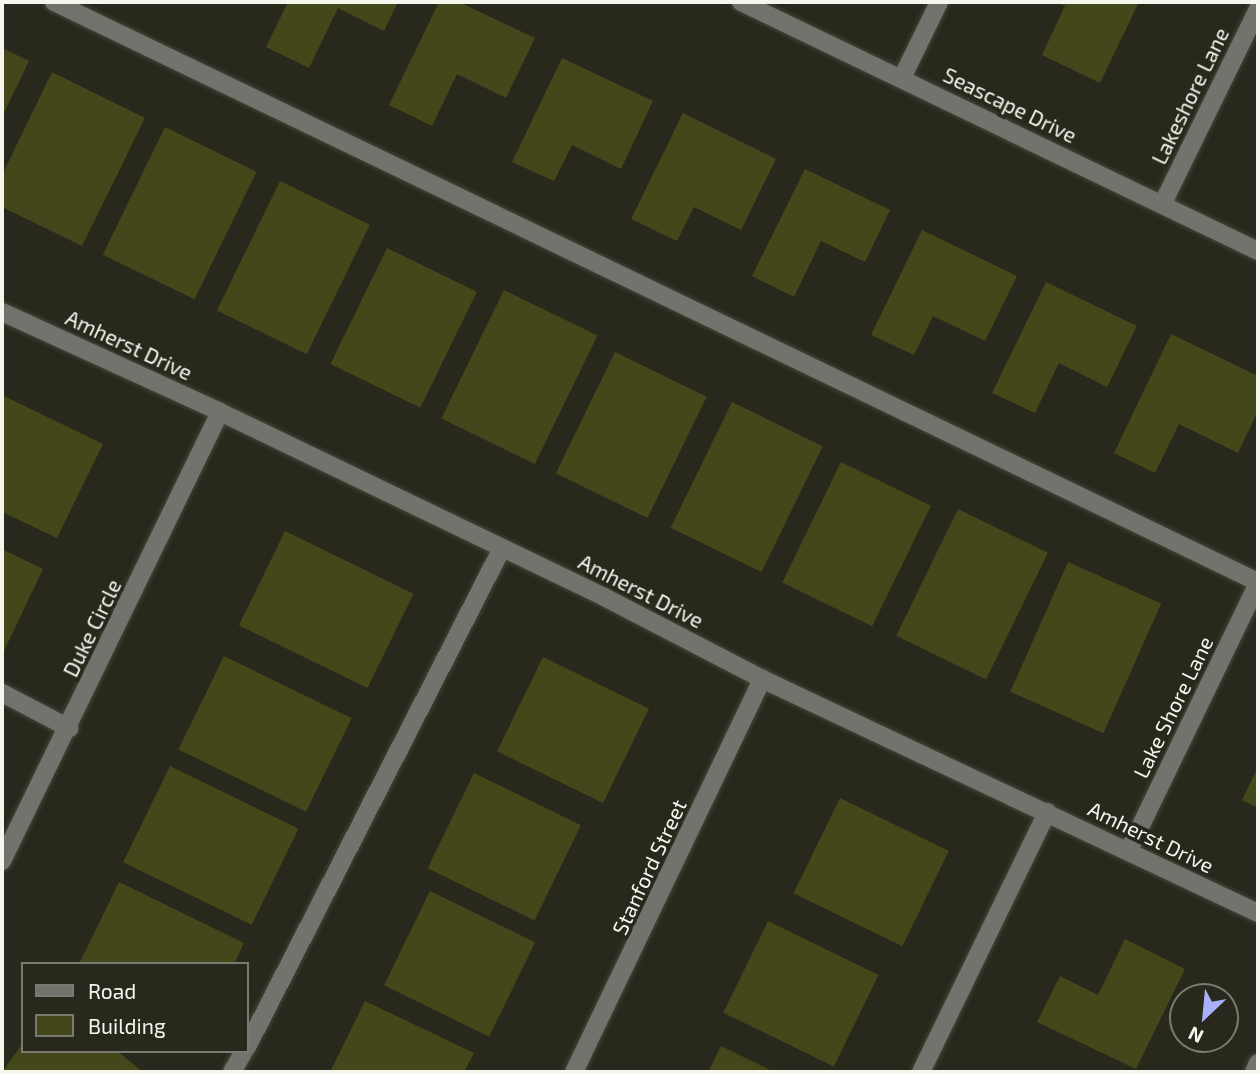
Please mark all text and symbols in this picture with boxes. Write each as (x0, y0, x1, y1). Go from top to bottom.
street label: Lakeshore Lane (1146, 24, 1234, 168)
street label: Seascape Drive (939, 62, 1081, 148)
street label: Amherst Drive (62, 305, 196, 385)
street label: Amherst Drive (574, 549, 708, 633)
street label: Duke Circle (58, 575, 126, 681)
street label: Lake Shore Lane (1128, 632, 1218, 782)
street label: Stanford Street (607, 795, 691, 939)
street label: Amherst Drive (1084, 796, 1218, 878)
legend (21, 962, 248, 1053)
text: Road (88, 978, 136, 1003)
north arrow (1169, 983, 1239, 1053)
text: Building (88, 1013, 166, 1038)
text: N (1184, 1022, 1207, 1049)

